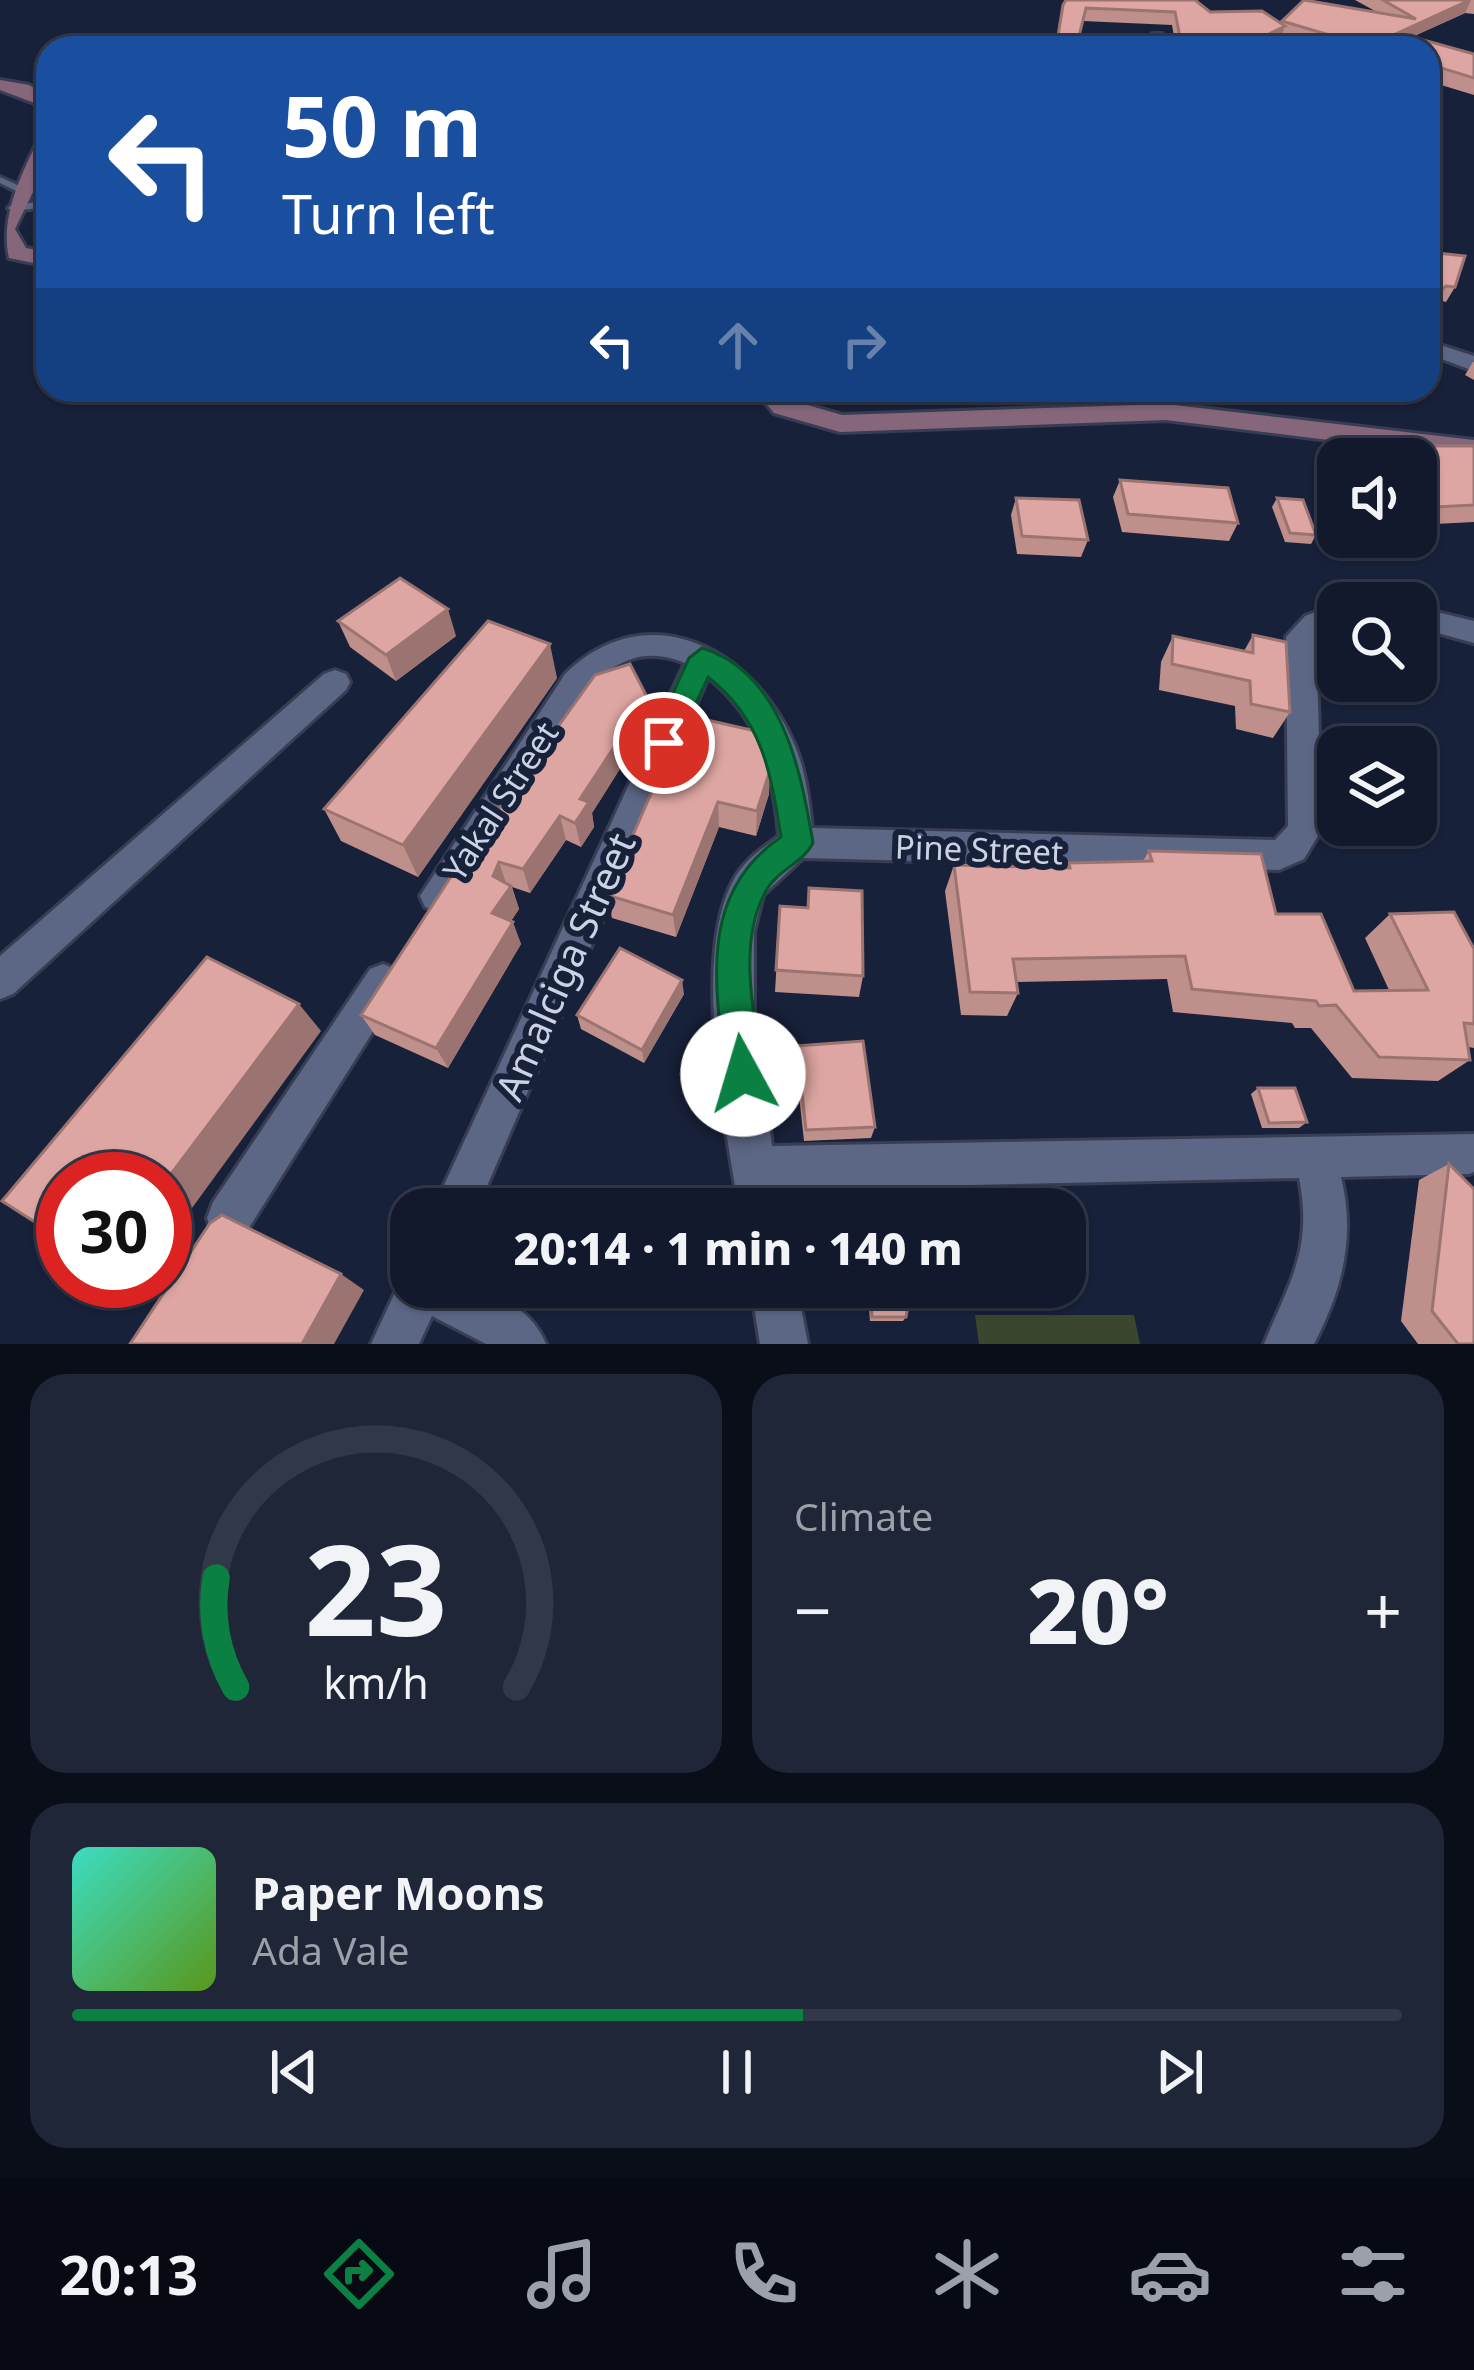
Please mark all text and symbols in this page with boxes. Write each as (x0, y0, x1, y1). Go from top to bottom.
text: 50 m (282, 67, 482, 182)
icon: left (84, 84, 240, 240)
text: Turn left (282, 176, 495, 250)
icon: left (579, 312, 645, 378)
icon: ahead (705, 312, 771, 378)
icon: right (831, 312, 897, 378)
map controls (1317, 438, 1437, 846)
button: sound (1317, 438, 1437, 558)
button: search (1317, 582, 1437, 702)
pin (613, 692, 715, 794)
icon: arrive (631, 710, 697, 776)
street label: Yakal Street (432, 713, 568, 889)
button: layers (1317, 726, 1437, 846)
street label: Amalciga Street (481, 824, 647, 1108)
street label: Pine Street (894, 824, 1064, 874)
position arrow (680, 1011, 806, 1137)
speed limit sign: 30 (36, 1152, 192, 1308)
text: 20:14 · 1 min · 140 m (513, 1217, 963, 1278)
text: Climate (794, 1489, 933, 1542)
text: 23 (305, 1503, 447, 1673)
text: 20° (1027, 1548, 1169, 1670)
text: − (794, 1564, 832, 1654)
text: + (1364, 1564, 1402, 1654)
text: km/h (323, 1652, 429, 1711)
text: Paper Moons (252, 1862, 545, 1923)
text: Ada Vale (252, 1923, 409, 1976)
icon: previous (261, 2039, 327, 2105)
icon: pause (704, 2039, 770, 2105)
icon: next (1147, 2039, 1213, 2105)
icon: directions (317, 2232, 401, 2316)
icon: music (520, 2232, 604, 2316)
icon: phone (722, 2232, 806, 2316)
icon: climate (925, 2232, 1009, 2316)
icon: car (1128, 2232, 1212, 2316)
icon: filters (1331, 2232, 1415, 2316)
text: 20:13 (59, 2237, 198, 2311)

